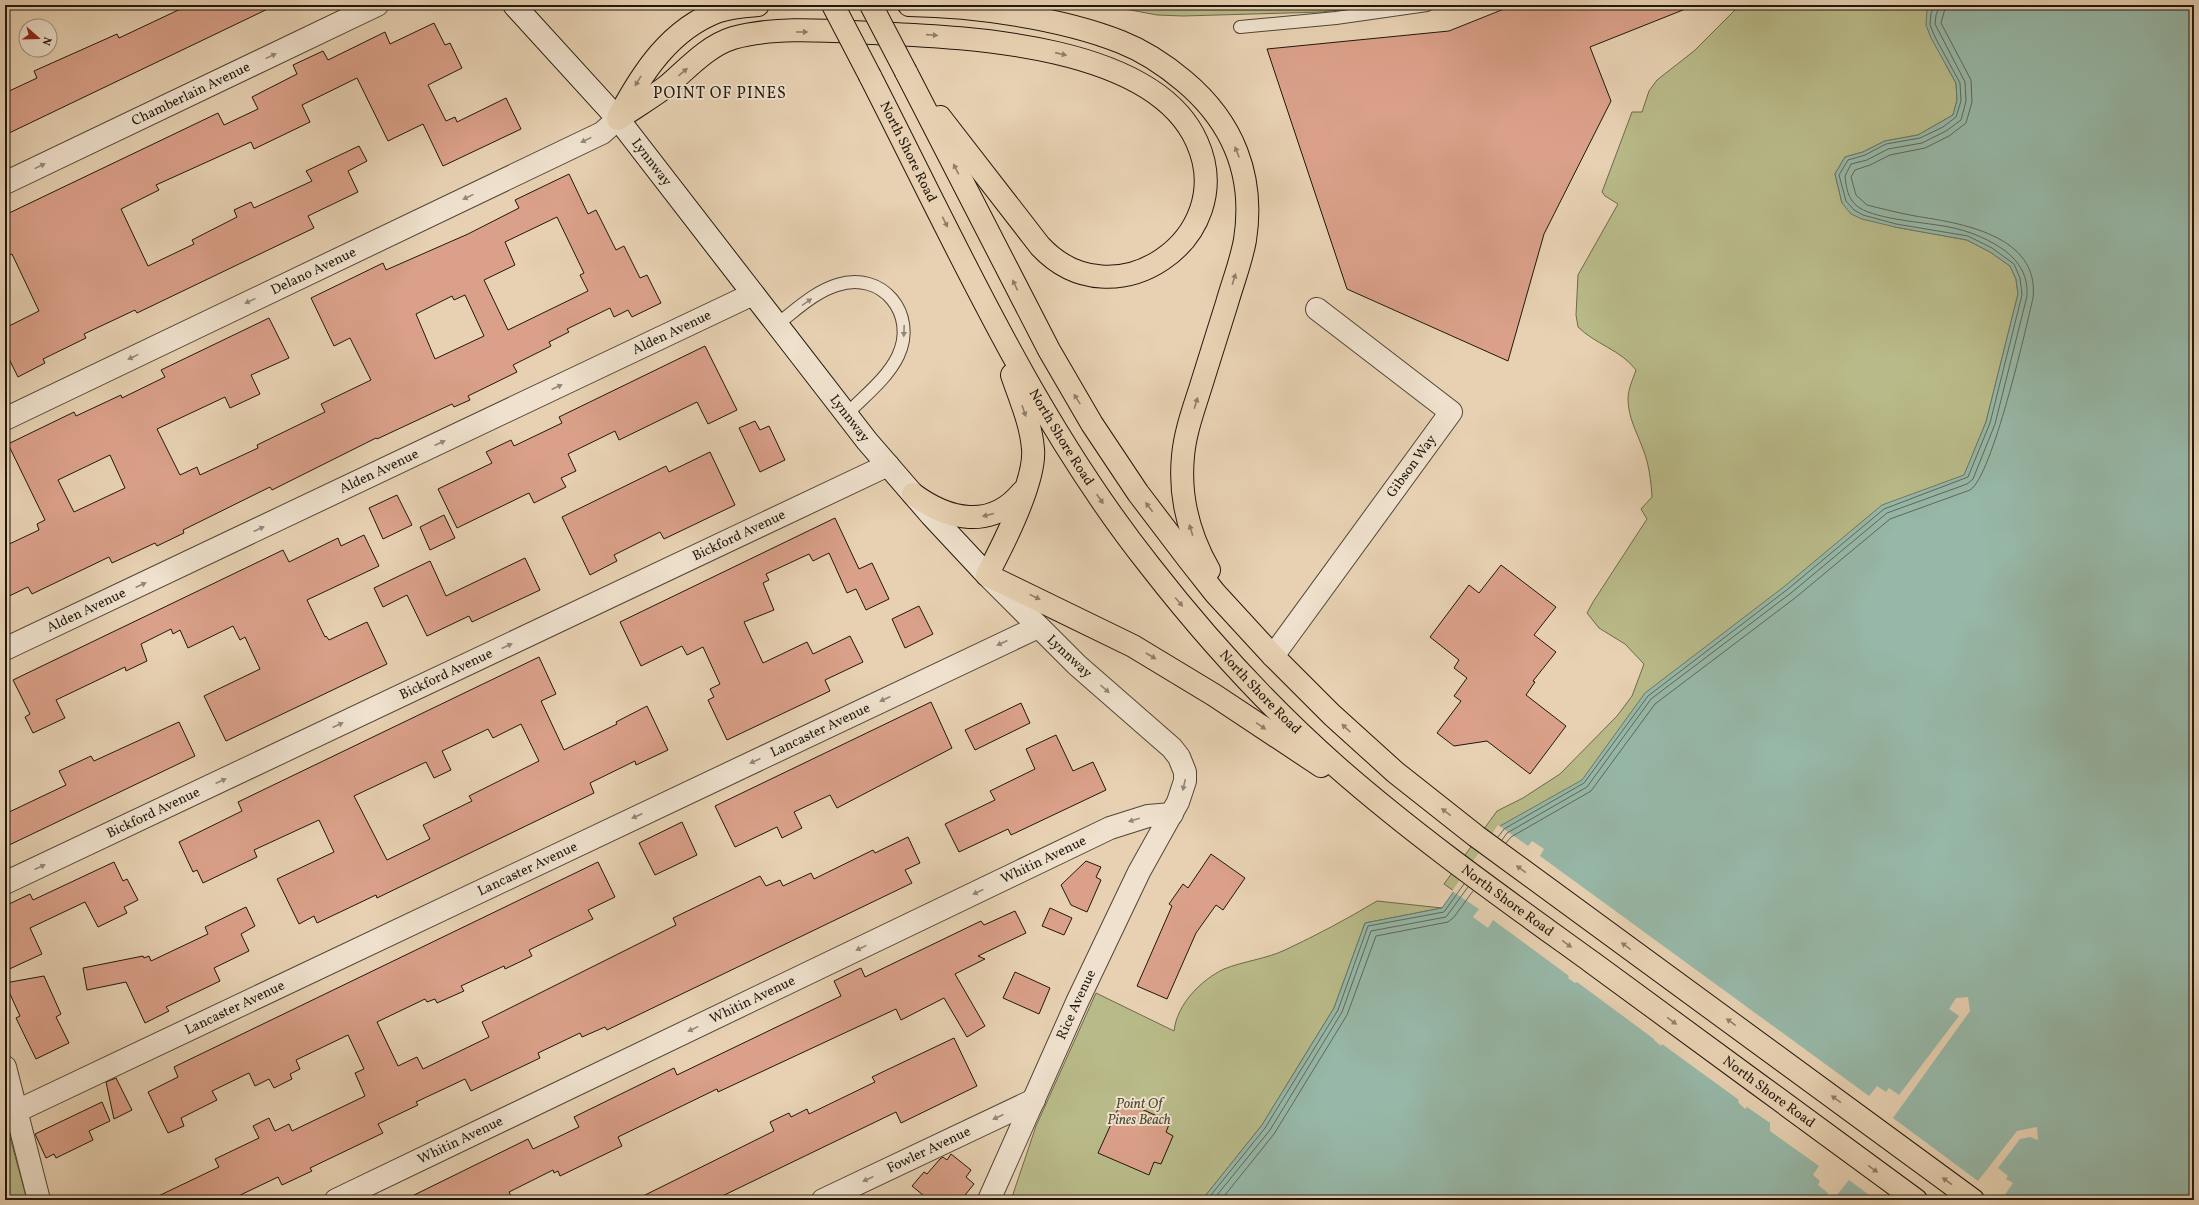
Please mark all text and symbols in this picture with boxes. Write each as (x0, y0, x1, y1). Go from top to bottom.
north arrow (18, 18, 58, 58)
one-way arrow (796, 29, 809, 35)
one-way arrow (926, 32, 938, 39)
text: N (38, 35, 54, 47)
one-way arrow (1055, 51, 1067, 57)
one-way arrow (265, 53, 277, 59)
street label: Chamberlain Avenue (128, 57, 254, 131)
one-way arrow (678, 67, 689, 76)
one-way arrow (635, 75, 642, 87)
district label: POINT OF PINES (653, 83, 787, 105)
street label: North Shore Road (875, 98, 941, 206)
street label: Lynnway (627, 134, 676, 190)
one-way arrow (580, 137, 591, 144)
one-way arrow (1233, 145, 1239, 157)
one-way arrow (34, 163, 46, 169)
one-way arrow (953, 164, 959, 175)
one-way arrow (463, 194, 474, 200)
one-way arrow (942, 217, 948, 228)
street label: Delano Avenue (268, 243, 360, 300)
one-way arrow (1231, 272, 1237, 284)
one-way arrow (1012, 279, 1019, 291)
one-way arrow (802, 297, 813, 306)
one-way arrow (244, 298, 256, 304)
street label: Alden Avenue (629, 305, 715, 360)
one-way arrow (900, 325, 907, 337)
one-way arrow (127, 354, 139, 360)
one-way arrow (551, 384, 563, 390)
street label: North Shore Road (1024, 386, 1098, 489)
street label: Lynnway (825, 391, 874, 447)
one-way arrow (1073, 394, 1080, 405)
one-way arrow (1193, 396, 1199, 408)
one-way arrow (1022, 405, 1028, 417)
street label: Gibson Way (1382, 431, 1441, 501)
one-way arrow (434, 440, 445, 446)
street label: Alden Avenue (336, 444, 422, 498)
one-way arrow (1096, 494, 1104, 504)
one-way arrow (1145, 502, 1153, 513)
street label: Bickford Avenue (689, 505, 789, 566)
one-way arrow (982, 513, 994, 519)
one-way arrow (1188, 524, 1194, 536)
one-way arrow (253, 526, 265, 532)
one-way arrow (136, 582, 147, 588)
street label: Alden Avenue (44, 583, 129, 637)
one-way arrow (1029, 594, 1041, 600)
one-way arrow (1174, 597, 1183, 608)
street label: Lynnway (1042, 631, 1096, 683)
one-way arrow (997, 640, 1008, 646)
one-way arrow (501, 643, 512, 649)
street label: Bickford Avenue (396, 644, 496, 704)
street label: North Shore Road (1215, 646, 1305, 739)
one-way arrow (1145, 653, 1157, 660)
one-way arrow (1100, 685, 1111, 694)
one-way arrow (879, 696, 891, 702)
street label: Lancaster Avenue (767, 698, 874, 762)
one-way arrow (333, 722, 344, 728)
one-way arrow (1255, 722, 1266, 730)
one-way arrow (1341, 724, 1351, 733)
one-way arrow (749, 758, 761, 764)
one-way arrow (215, 778, 227, 784)
one-way arrow (1180, 779, 1186, 791)
street label: Bickford Avenue (103, 782, 203, 843)
one-way arrow (1440, 807, 1451, 816)
one-way arrow (632, 813, 643, 819)
one-way arrow (1128, 817, 1140, 823)
street label: Whitin Avenue (998, 831, 1090, 889)
street label: Lancaster Avenue (474, 837, 581, 901)
street label: North Shore Road (1457, 861, 1558, 941)
one-way arrow (35, 864, 46, 870)
one-way arrow (1516, 865, 1527, 873)
one-way arrow (972, 889, 984, 895)
one-way arrow (1561, 940, 1572, 948)
one-way arrow (1621, 941, 1632, 950)
one-way arrow (855, 945, 866, 951)
street label: Rice Avenue (1052, 966, 1101, 1043)
street label: Whitin Avenue (707, 971, 799, 1028)
street label: Lancaster Avenue (182, 976, 288, 1040)
one-way arrow (1666, 1017, 1677, 1025)
one-way arrow (1726, 1018, 1736, 1026)
one-way arrow (687, 1025, 699, 1032)
street label: North Shore Road (1719, 1052, 1819, 1132)
park label: Point Of Pines Beach (1107, 1095, 1171, 1130)
one-way arrow (1831, 1095, 1841, 1103)
street label: Whitin Avenue (415, 1111, 507, 1169)
one-way arrow (993, 1114, 1004, 1120)
street label: Fowler Avenue (884, 1122, 974, 1178)
one-way arrow (1868, 1165, 1879, 1173)
one-way arrow (863, 1176, 874, 1182)
one-way arrow (1942, 1177, 1953, 1185)

